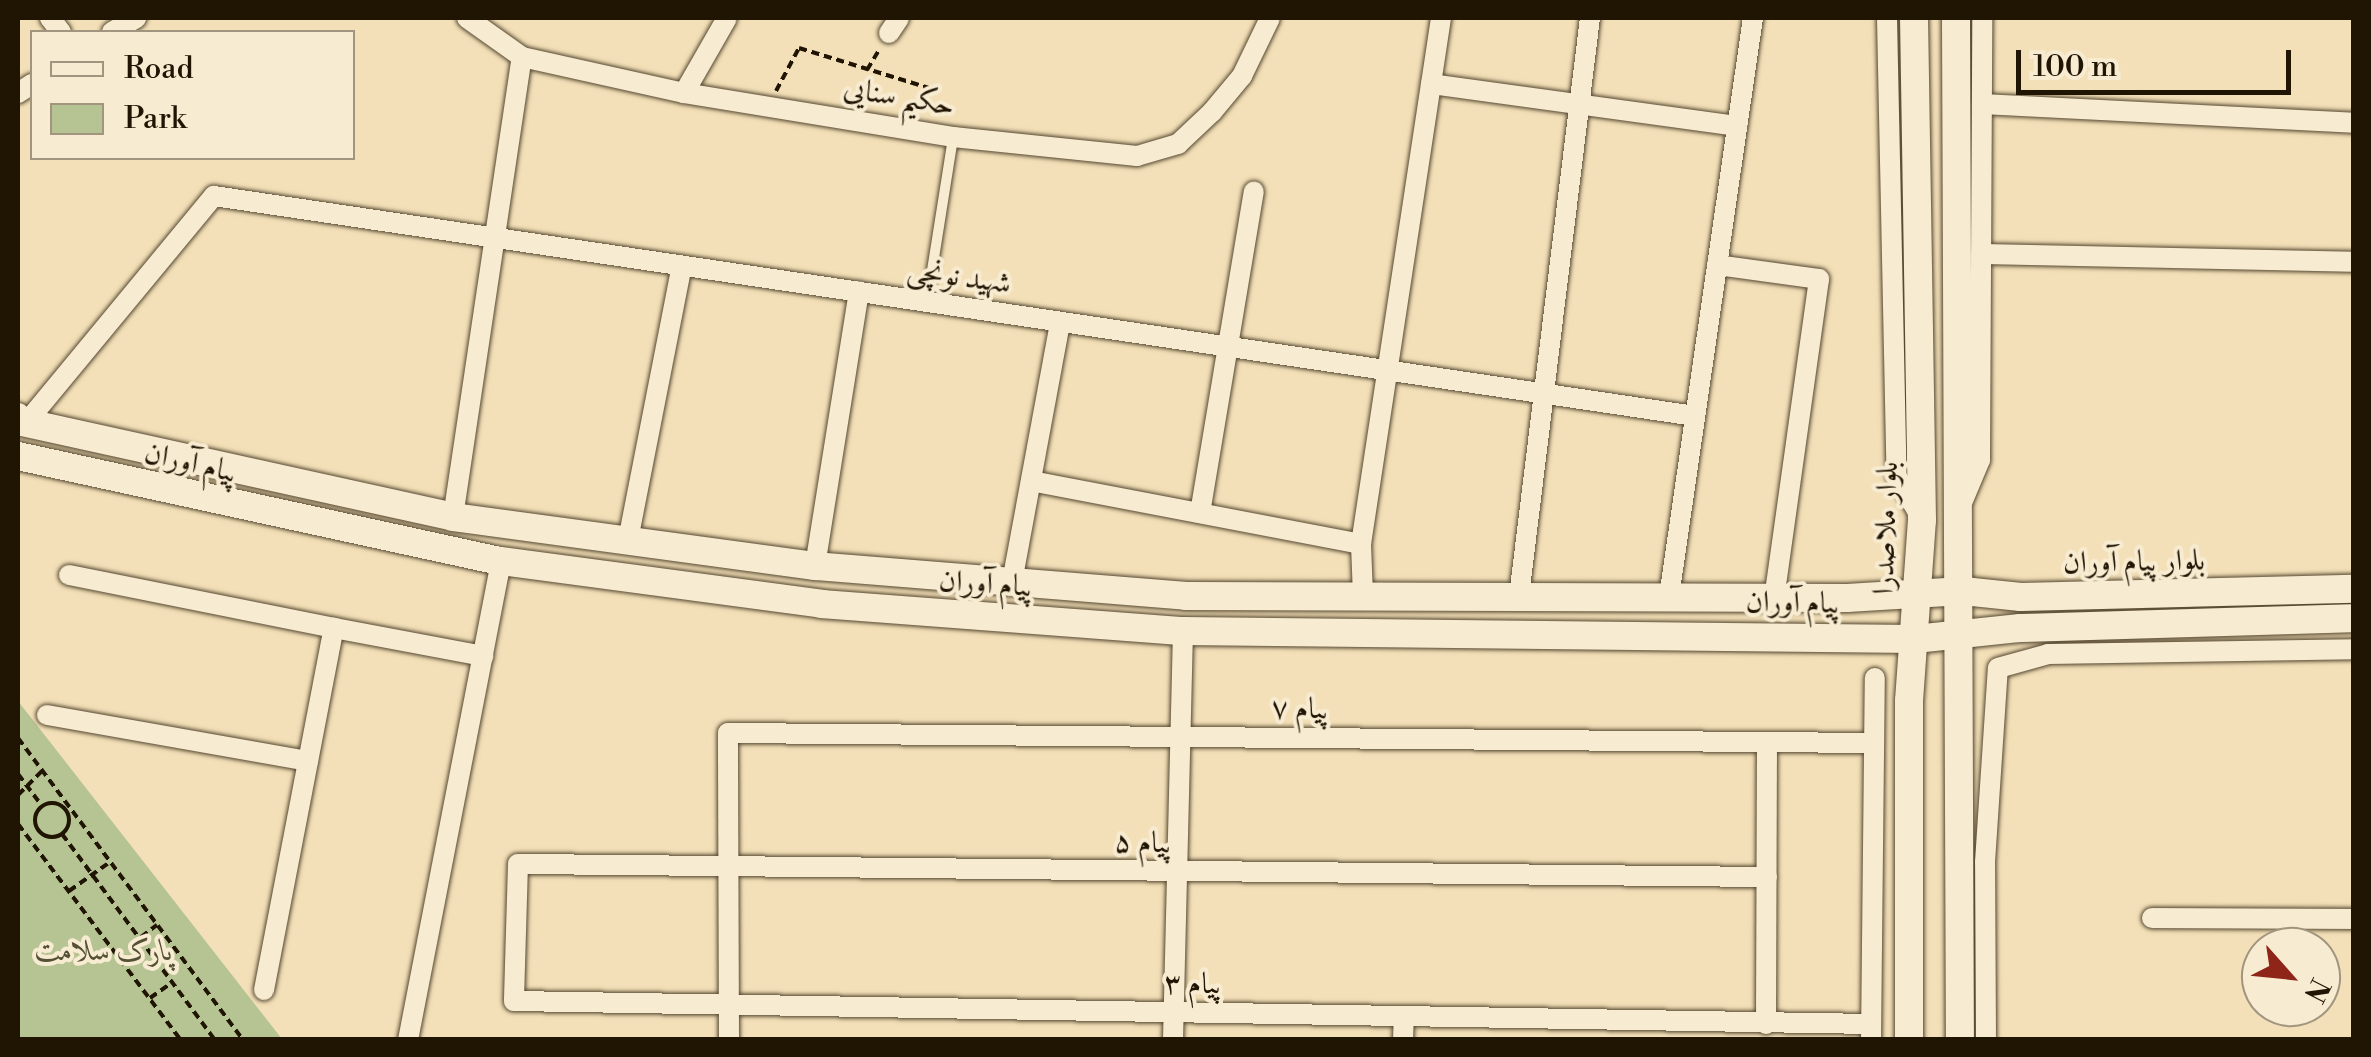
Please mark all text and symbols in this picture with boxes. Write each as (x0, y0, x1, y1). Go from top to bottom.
legend (30, 30, 355, 160)
scale bar (2021, 30, 2296, 92)
text: 100 m (2033, 48, 2117, 86)
text: Road (124, 50, 194, 88)
street label: حکیم سنایی (841, 70, 957, 124)
text: Park (124, 100, 186, 138)
street label: شهید نونچی (905, 252, 1013, 302)
street label: پیام آوران (141, 435, 241, 491)
street label: بلوار ملاصدرا (1866, 461, 1906, 595)
street label: بلوار پیام آوران (2063, 543, 2205, 581)
street label: پیام آوران (938, 563, 1034, 605)
street label: پیام آوران (1745, 584, 1841, 622)
street label: پیام ۷ (1271, 690, 1329, 728)
street label: پیام ۵ (1114, 824, 1172, 862)
north arrow (2241, 927, 2341, 1027)
park label: پارک سلامت (35, 933, 173, 969)
street label: پیام ۳ (1164, 965, 1222, 1003)
text: N (2296, 972, 2337, 1008)

